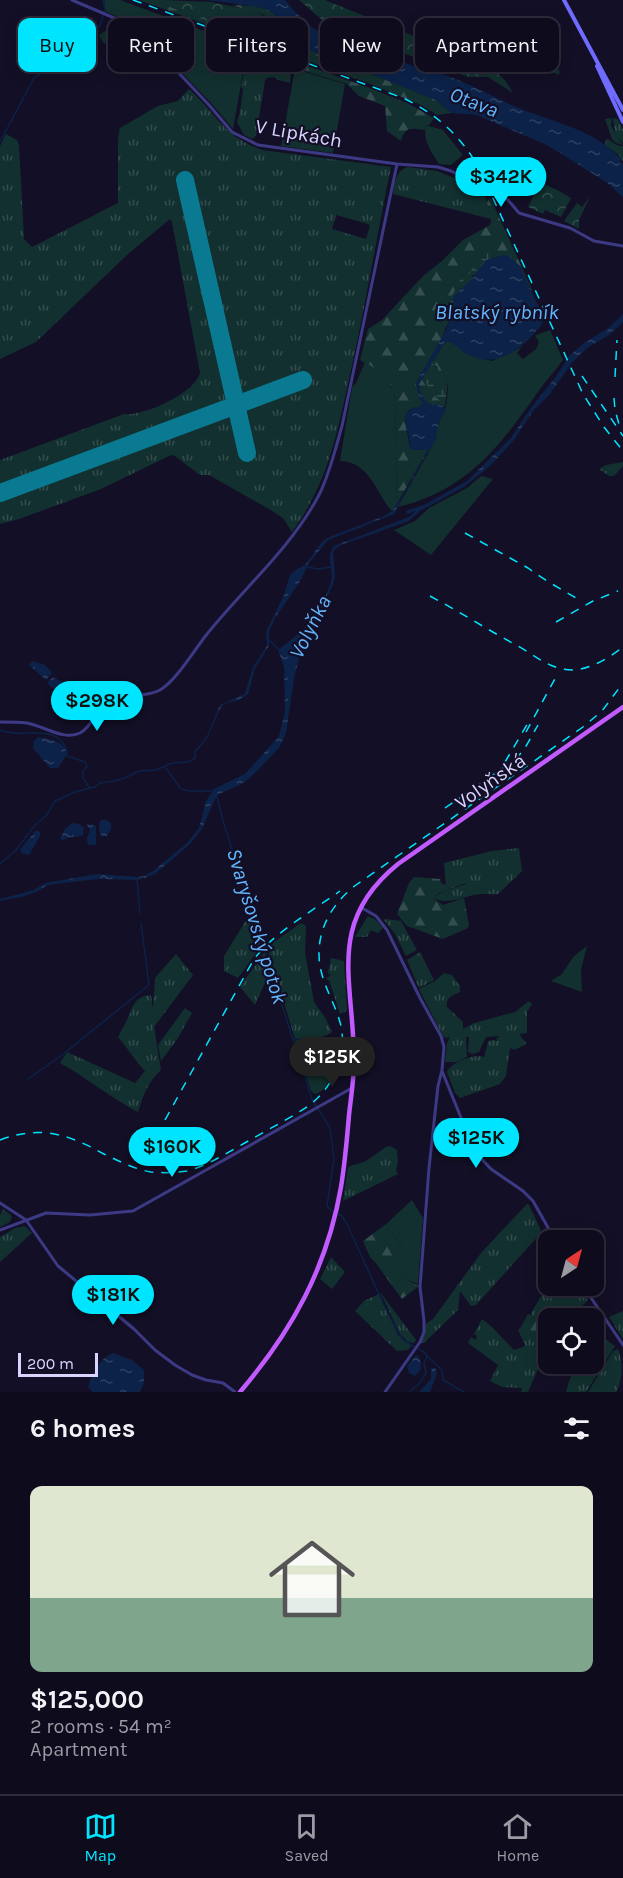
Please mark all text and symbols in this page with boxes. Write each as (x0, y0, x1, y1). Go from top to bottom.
chip: Buy (18, 18, 96, 72)
chip: Rent (108, 18, 194, 72)
chip: Filters (206, 18, 308, 72)
chip: New (320, 18, 403, 72)
chip: Apartment (415, 18, 559, 72)
water label: Otava (446, 82, 502, 122)
street label: V Lipkách (254, 115, 344, 152)
pin: $342K (459, 157, 543, 208)
text: $342K (469, 165, 533, 188)
water label: Blatský rybník (435, 300, 559, 324)
water label: Volyňka (284, 592, 336, 662)
pin: $298K (55, 681, 139, 732)
text: $298K (65, 689, 129, 712)
street label: Volyňská (450, 749, 530, 814)
water label: Svaryšovský potok (222, 845, 292, 1007)
pin: $125K (290, 1037, 374, 1088)
text: $125K (303, 1045, 361, 1068)
pin: $125K (434, 1118, 518, 1169)
text: $125K (447, 1126, 505, 1149)
pin: $160K (130, 1127, 214, 1178)
text: $160K (143, 1135, 201, 1158)
north arrow (538, 1230, 604, 1296)
map controls (538, 1230, 604, 1374)
pin: $181K (71, 1275, 155, 1326)
text: $181K (86, 1283, 140, 1306)
button: locate (538, 1308, 604, 1374)
scale bar (18, 1350, 98, 1378)
text: 200 m (27, 1354, 74, 1373)
icon: filters (560, 1412, 593, 1445)
text: 6 homes (30, 1413, 135, 1444)
icon: home (258, 1525, 366, 1633)
text: $125,000 (30, 1684, 144, 1715)
text: 2 rooms · 54 m² (30, 1715, 172, 1738)
text: Apartment (30, 1738, 128, 1761)
tab: Map (84, 1810, 117, 1865)
tab: Saved (285, 1810, 329, 1865)
tab: Home (497, 1810, 539, 1865)

